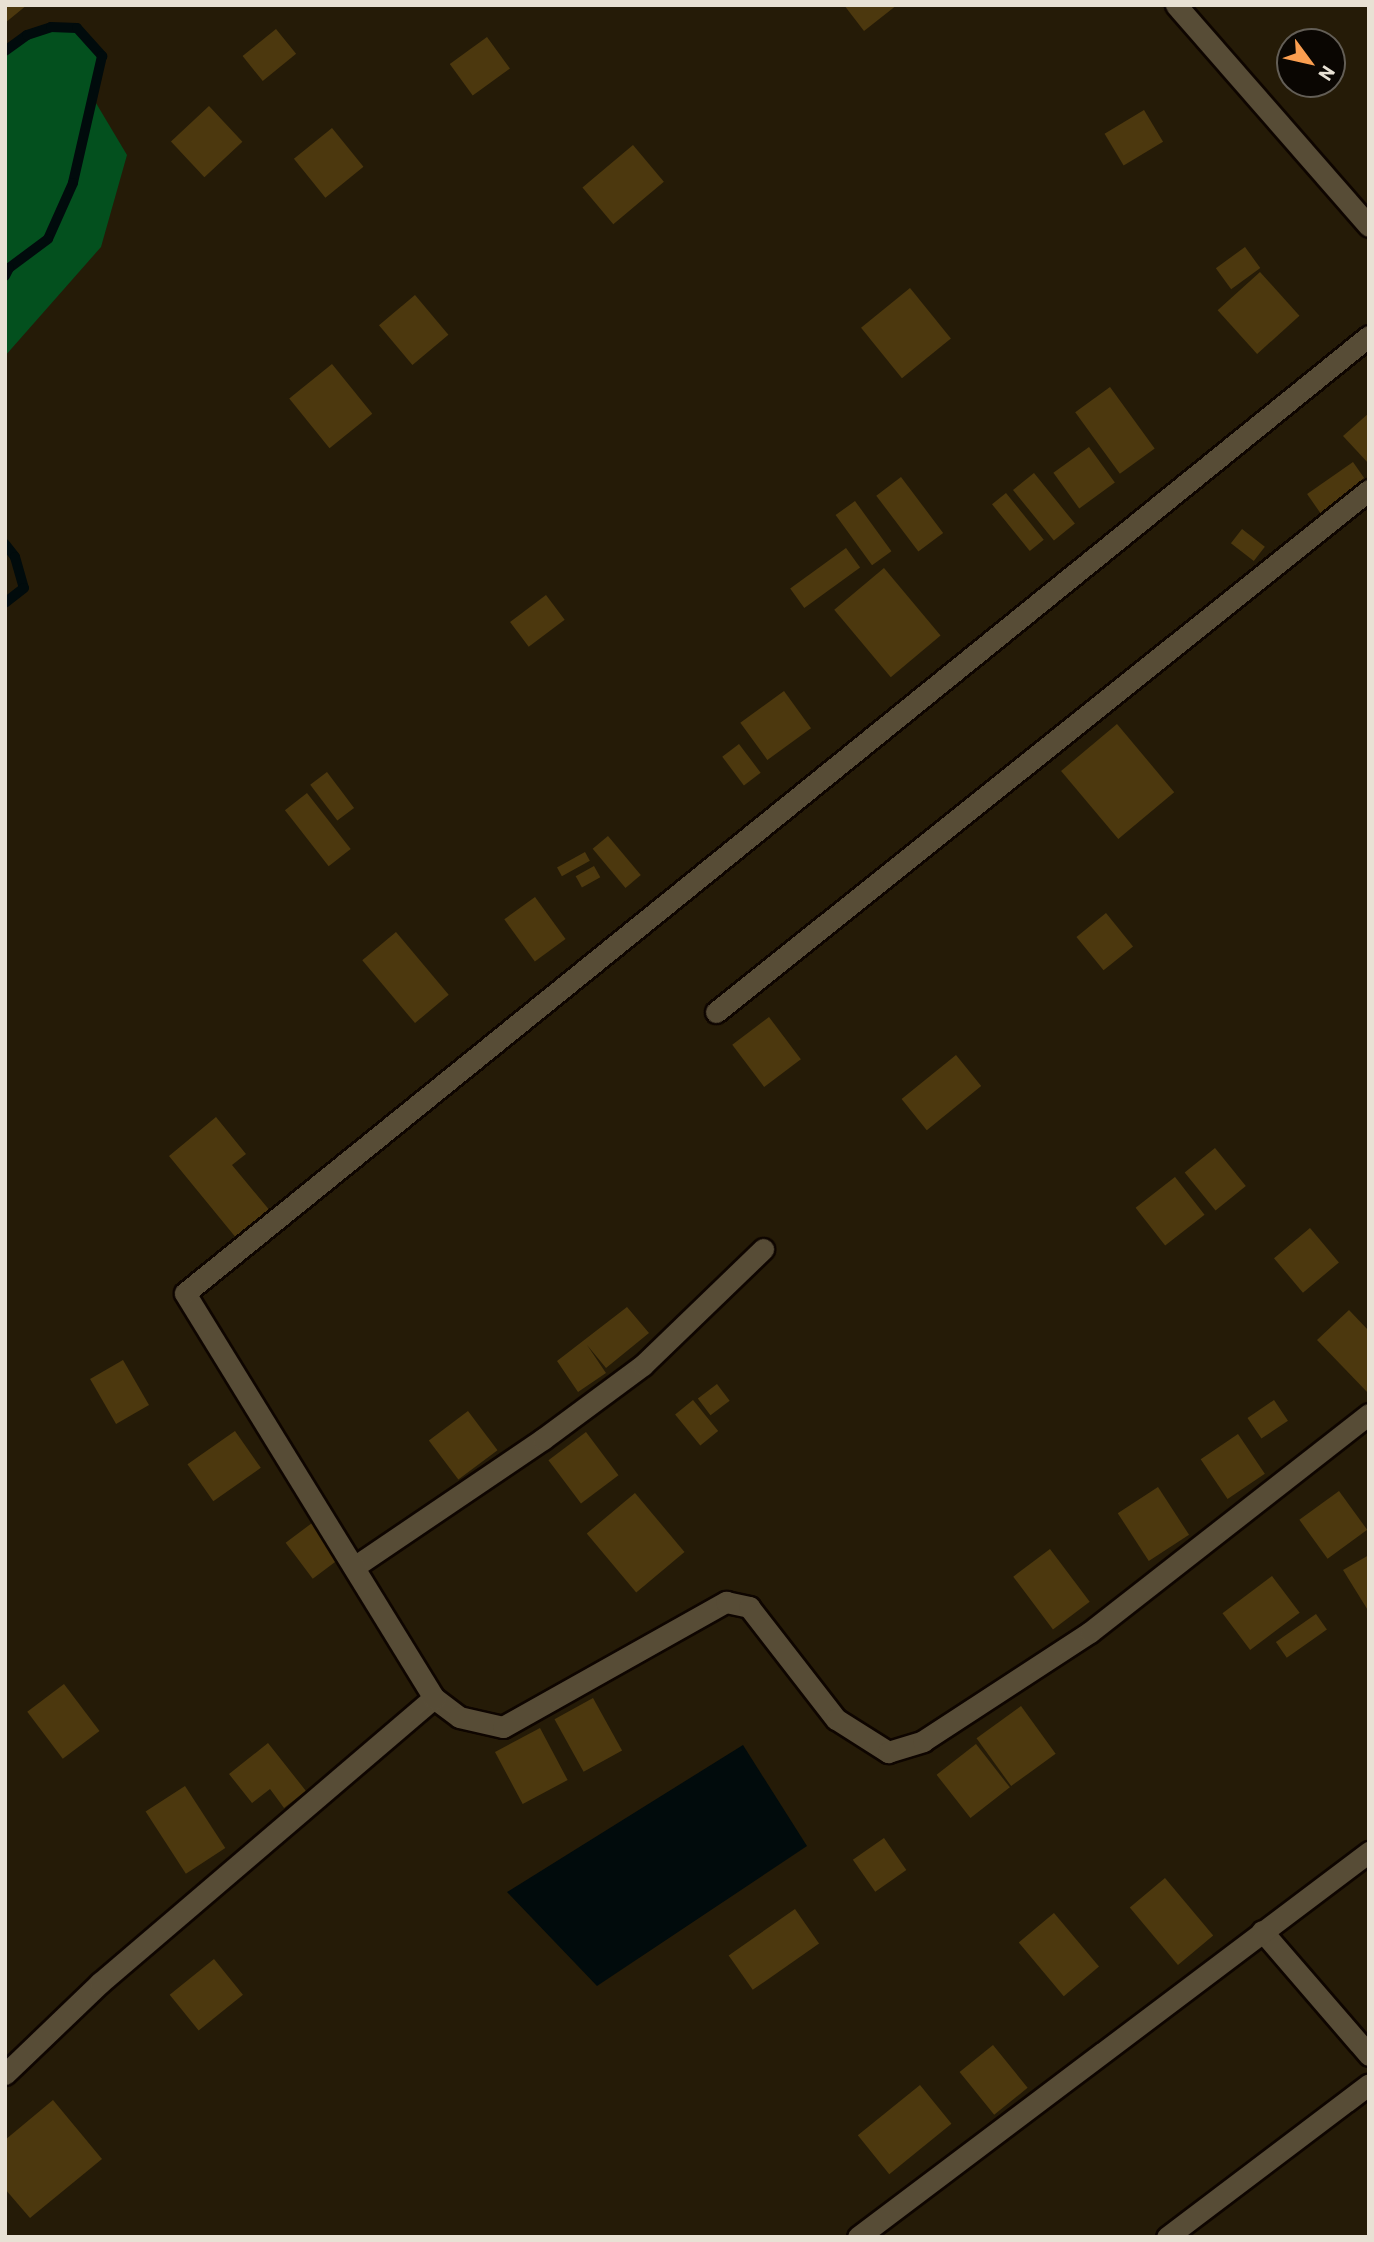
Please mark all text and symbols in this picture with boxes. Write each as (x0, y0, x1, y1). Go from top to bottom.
north arrow (1276, 28, 1346, 98)
text: N (1314, 62, 1340, 85)

